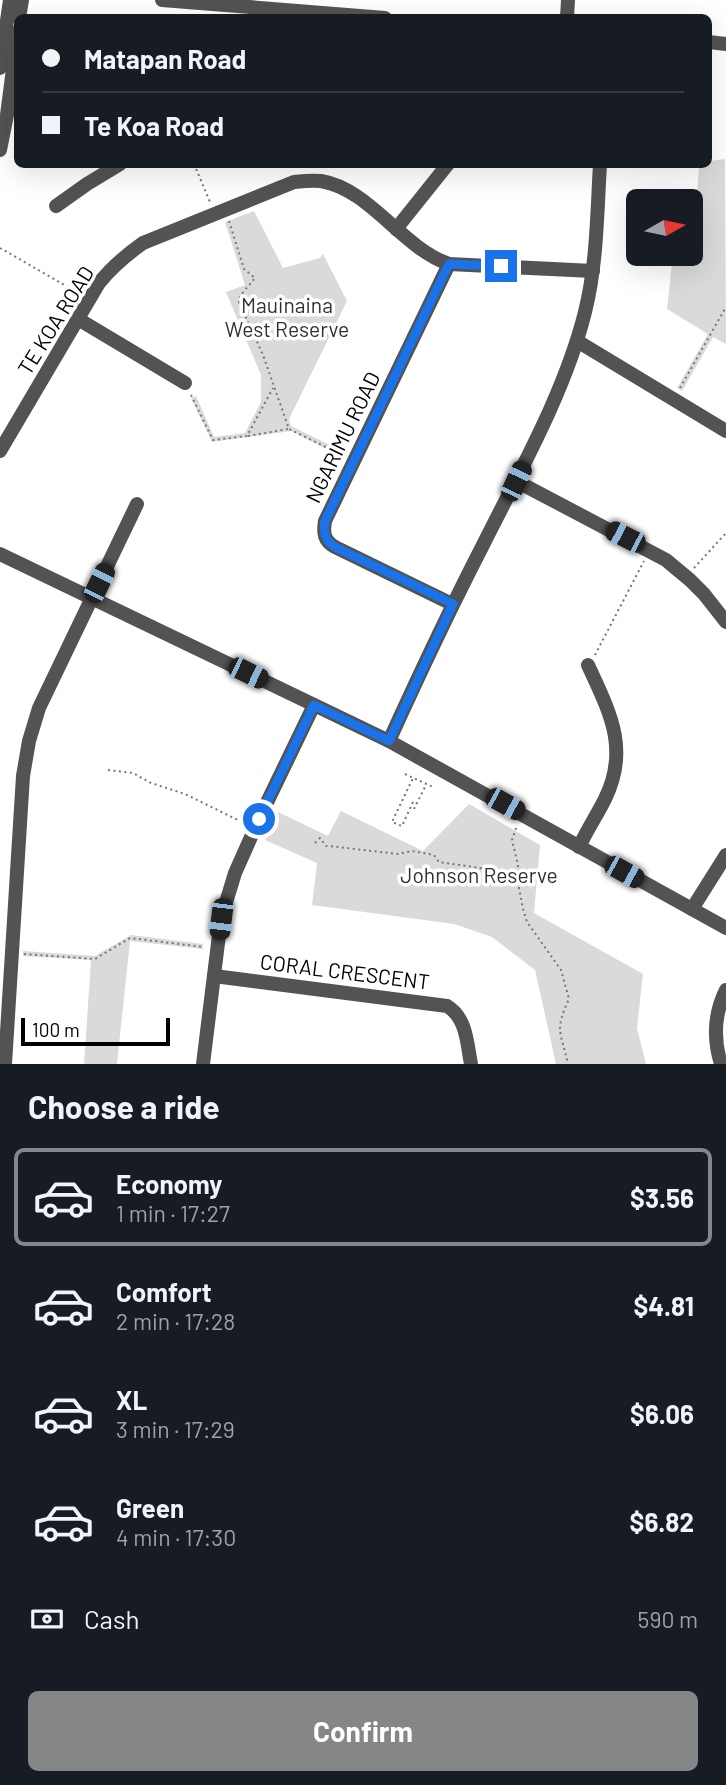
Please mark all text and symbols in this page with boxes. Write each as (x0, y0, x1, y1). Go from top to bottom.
text: Matapan Road (84, 43, 246, 74)
text: Te Koa Road (84, 110, 224, 141)
north arrow (626, 189, 704, 266)
map controls (626, 189, 703, 266)
route end (485, 250, 517, 282)
street label: TE KOA ROAD (12, 261, 98, 379)
park label: Mauinaina West Reserve (225, 292, 349, 341)
street label: NGARIMU ROAD (300, 367, 384, 507)
car (498, 458, 535, 504)
car (602, 518, 649, 556)
car (81, 560, 118, 606)
car (225, 654, 272, 692)
car (482, 785, 529, 823)
route start (243, 803, 275, 835)
car (601, 853, 648, 891)
park label: Johnson Reserve (400, 862, 558, 887)
car (209, 897, 234, 941)
street label: CORAL CRESCENT (259, 948, 431, 994)
scale bar (21, 1015, 170, 1047)
text: 100 m (32, 1018, 80, 1041)
text: Choose a ride (28, 1087, 220, 1125)
icon: car (32, 1166, 95, 1229)
text: Economy (116, 1168, 222, 1199)
text: $3.56 (630, 1182, 694, 1213)
text: 1 min · 17:27 (116, 1199, 230, 1227)
icon: car (32, 1274, 95, 1337)
text: Comfort (116, 1276, 212, 1307)
text: $4.81 (633, 1290, 694, 1321)
text: 2 min · 17:28 (116, 1307, 235, 1335)
icon: car (32, 1382, 95, 1445)
text: XL (116, 1384, 147, 1415)
text: $6.06 (630, 1398, 694, 1429)
text: 3 min · 17:29 (116, 1415, 235, 1443)
icon: car (32, 1490, 95, 1553)
text: Green (116, 1492, 184, 1523)
text: $6.82 (630, 1506, 694, 1537)
text: 4 min · 17:30 (116, 1523, 236, 1551)
icon: cash (28, 1600, 66, 1638)
text: Cash (84, 1603, 139, 1634)
text: 590 m (638, 1605, 698, 1633)
button: Confirm (28, 1691, 698, 1771)

